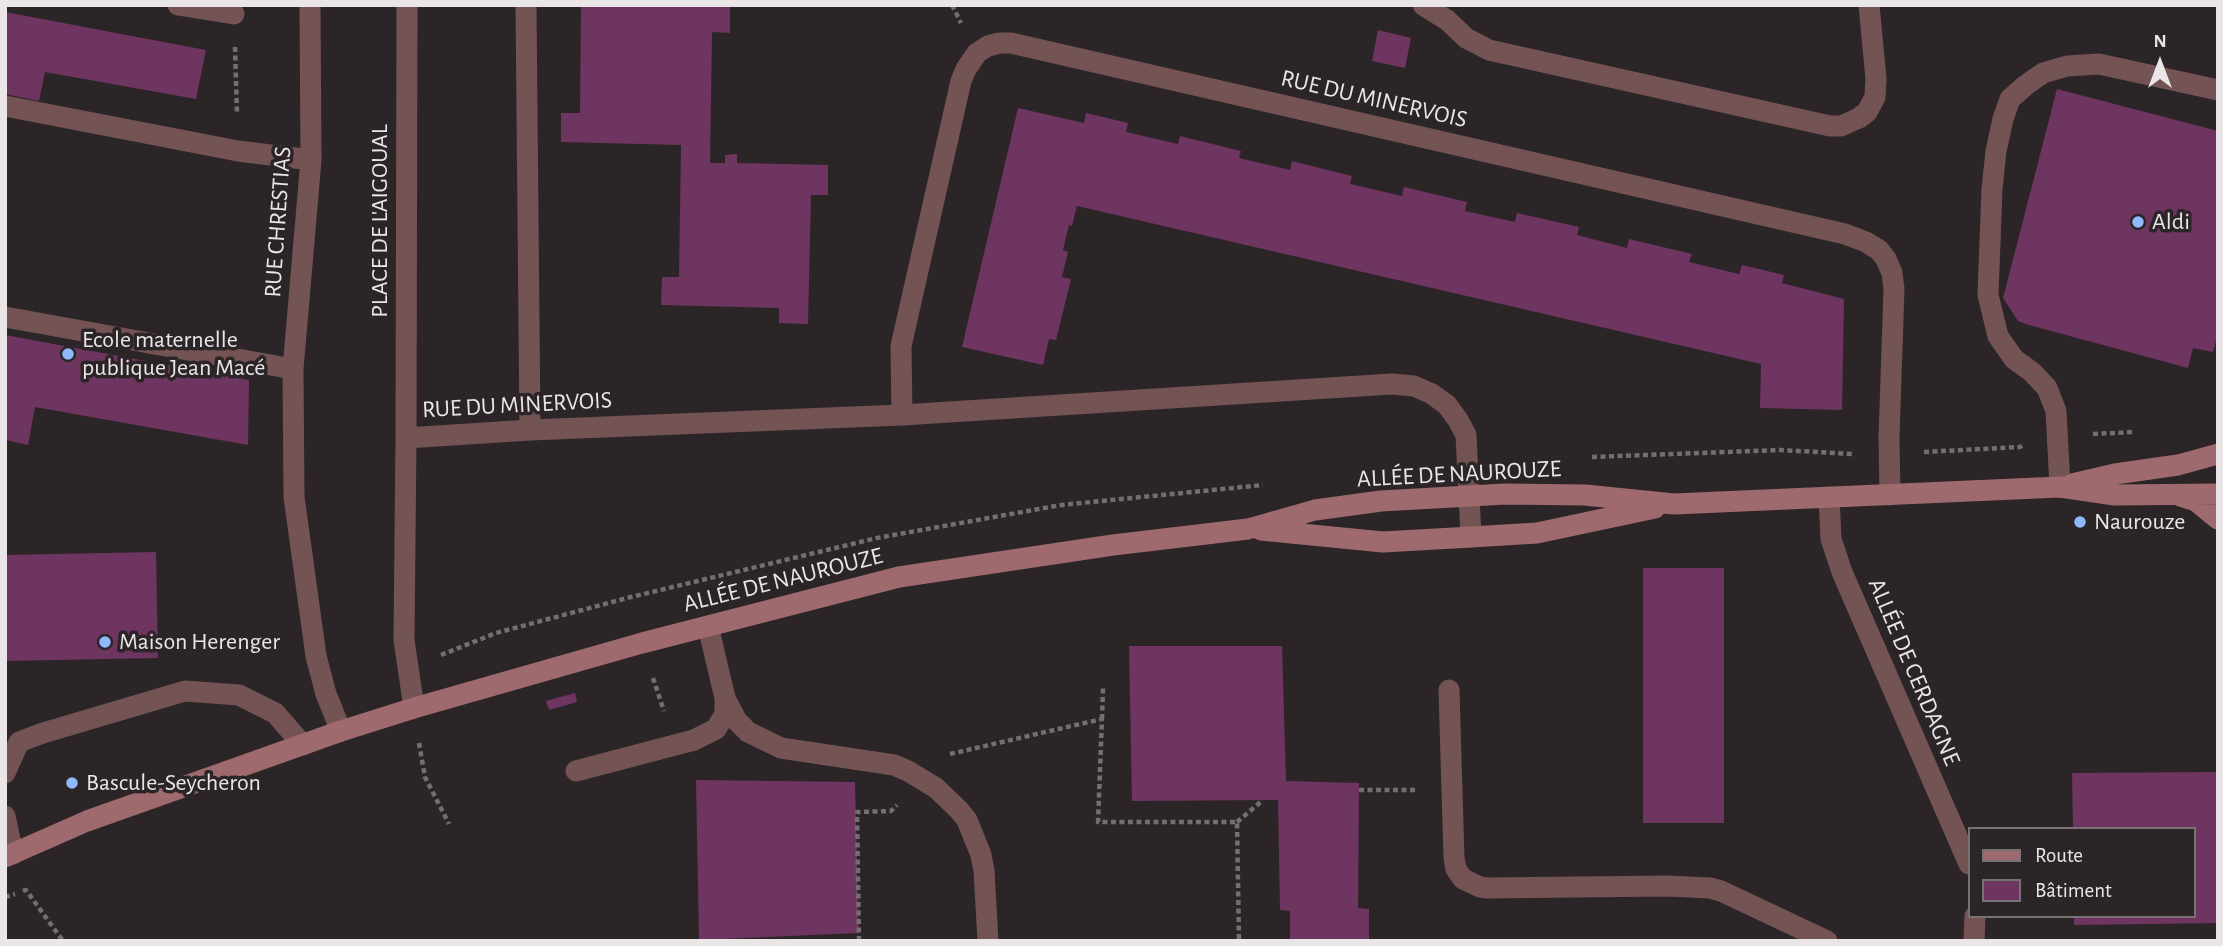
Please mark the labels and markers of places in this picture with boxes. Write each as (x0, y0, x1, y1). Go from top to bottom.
place label: Aldi (2152, 208, 2190, 236)
marker: Aldi (2130, 214, 2146, 230)
place label: Ecole maternelle publique Jean Macé (82, 326, 265, 382)
marker: Ecole maternelle publique Jean Macé (60, 346, 76, 362)
place label: Naurouze (2094, 508, 2185, 536)
marker: Naurouze (2072, 514, 2088, 530)
place label: Maison Herenger (119, 628, 280, 656)
marker: Maison Herenger (97, 634, 113, 650)
place label: Bascule-Seycheron (86, 769, 261, 797)
marker: Bascule-Seycheron (64, 775, 80, 791)

